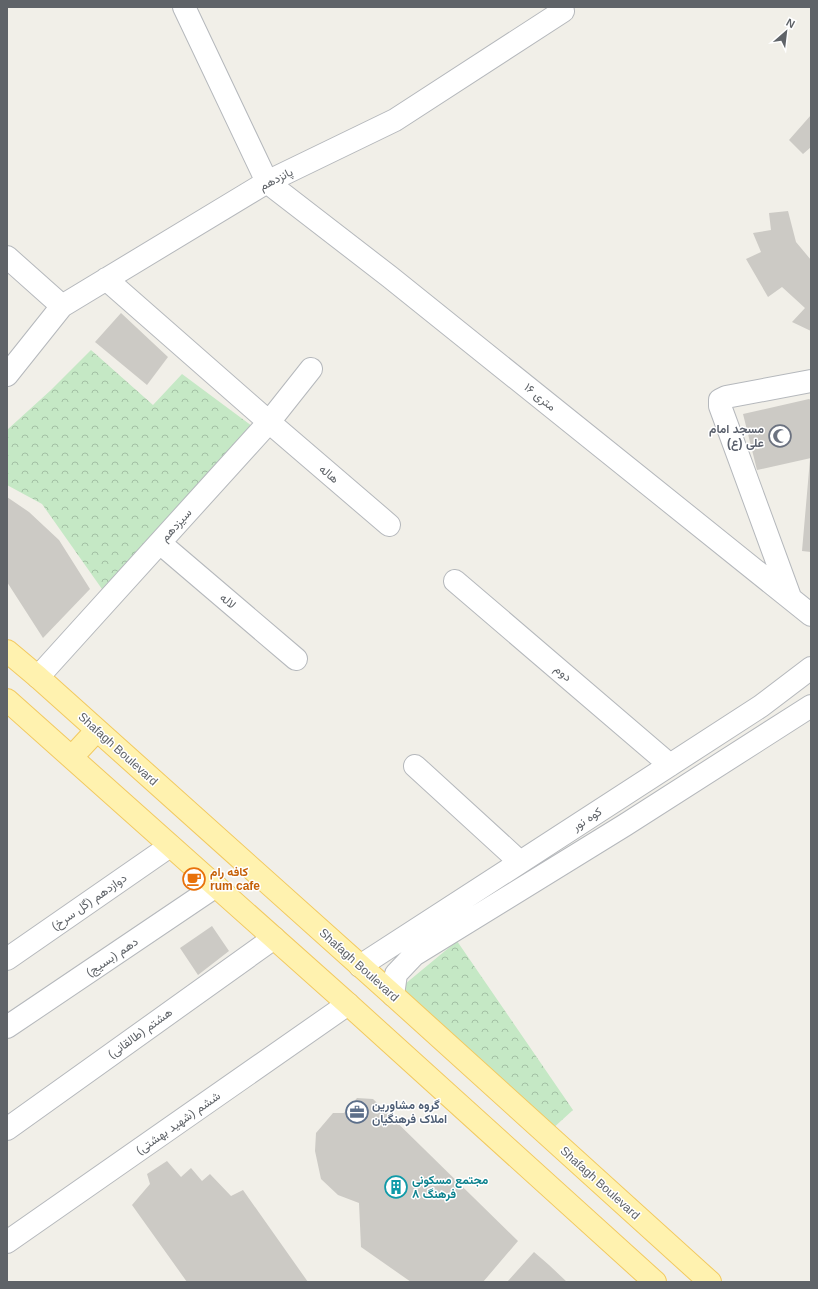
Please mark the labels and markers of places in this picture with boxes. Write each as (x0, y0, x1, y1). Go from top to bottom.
place label: مسجد امام علی (ع) (709, 422, 764, 451)
mosque icon: مسجد امام علی (ع) (767, 423, 793, 449)
place label: کافه رام rum cafe (210, 865, 260, 893)
cafe icon: کافه رام rum cafe (181, 866, 207, 892)
place label: گروه مشاورین املاک فرهنگیان (372, 1098, 447, 1127)
office icon: گروه مشاورین املاک فرهنگیان (344, 1099, 370, 1125)
place label: مجتمع مسکونی فرهنگ ۸ (412, 1173, 489, 1202)
building icon: مجتمع مسکونی فرهنگ ۸ (383, 1174, 409, 1200)

